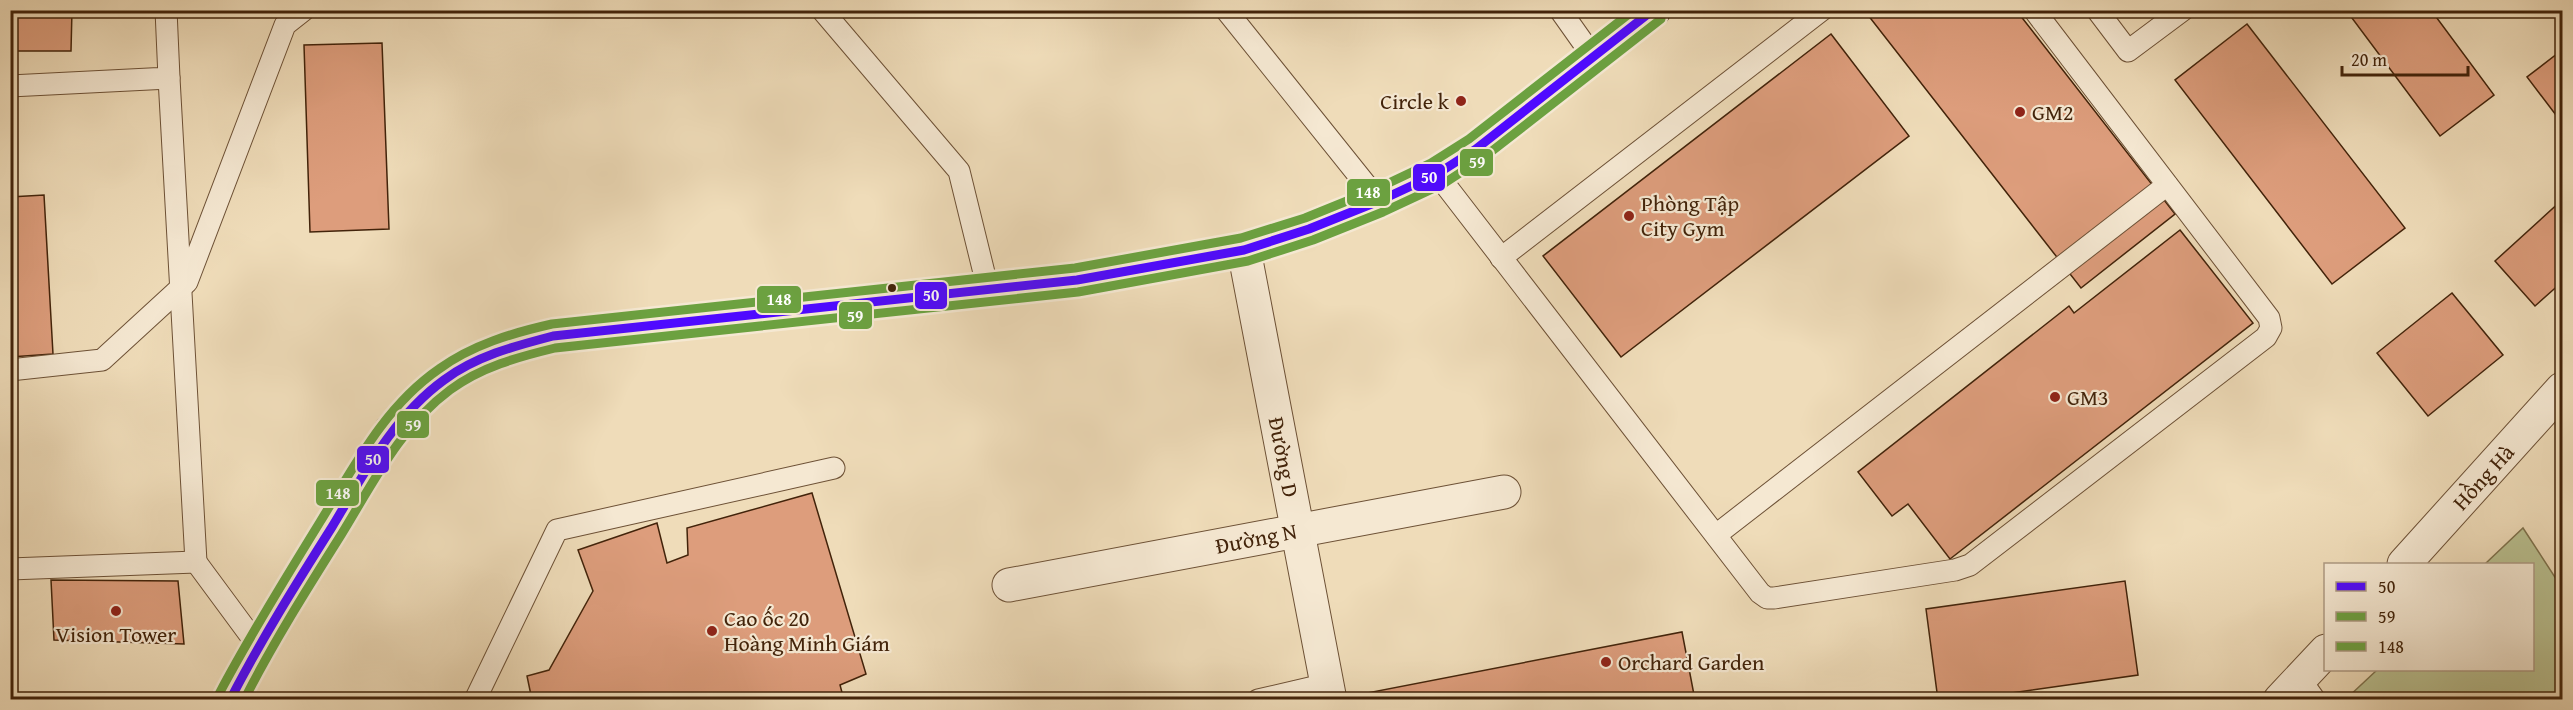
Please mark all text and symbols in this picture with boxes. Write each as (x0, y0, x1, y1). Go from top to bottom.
scale bar (2342, 39, 2468, 77)
text: 20 m (2351, 46, 2387, 73)
place label: Circle k (1380, 85, 1450, 117)
marker: Circle k (1454, 94, 1468, 108)
place label: GM2 (2032, 96, 2074, 128)
marker: GM2 (2013, 105, 2027, 119)
line badge: 59 (1459, 148, 1494, 177)
text: 59 (1469, 150, 1485, 174)
line badge: 50 (1412, 163, 1446, 192)
text: 50 (1421, 165, 1437, 189)
line badge: 148 (1346, 178, 1391, 207)
text: 148 (1356, 180, 1380, 204)
place label: Phòng Tập City Gym (1641, 187, 1739, 244)
marker: Phòng Tập City Gym (1622, 209, 1636, 223)
line badge: 50 (914, 281, 948, 310)
unlabelled marker (886, 282, 898, 294)
text: 50 (923, 283, 939, 307)
line badge: 148 (756, 285, 802, 314)
text: 148 (767, 287, 791, 311)
line badge: 59 (838, 301, 873, 330)
text: 59 (847, 304, 863, 328)
place label: GM3 (2067, 381, 2109, 413)
marker: GM3 (2048, 390, 2062, 404)
line badge: 59 (396, 410, 430, 439)
text: 59 (405, 413, 421, 437)
street label: Đường D (1261, 414, 1307, 500)
street label: Hồng Hà (2445, 437, 2522, 517)
line badge: 50 (356, 445, 390, 474)
text: 50 (365, 447, 381, 471)
line badge: 148 (315, 479, 360, 507)
text: 148 (326, 481, 350, 505)
street label: Đường N (1213, 514, 1299, 562)
legend (2324, 563, 2534, 671)
text: 50 (2378, 573, 2396, 600)
place label: Cao ốc 20 Hoàng Minh Giám (724, 602, 890, 659)
text: 59 (2378, 603, 2395, 630)
marker: Vision Tower (109, 604, 123, 618)
place label: Vision Tower (56, 618, 176, 650)
marker: Cao ốc 20 Hoàng Minh Giám (705, 624, 719, 638)
text: 148 (2378, 633, 2404, 660)
place label: Orchard Garden (1618, 646, 1765, 678)
marker: Orchard Garden (1599, 655, 1613, 669)

